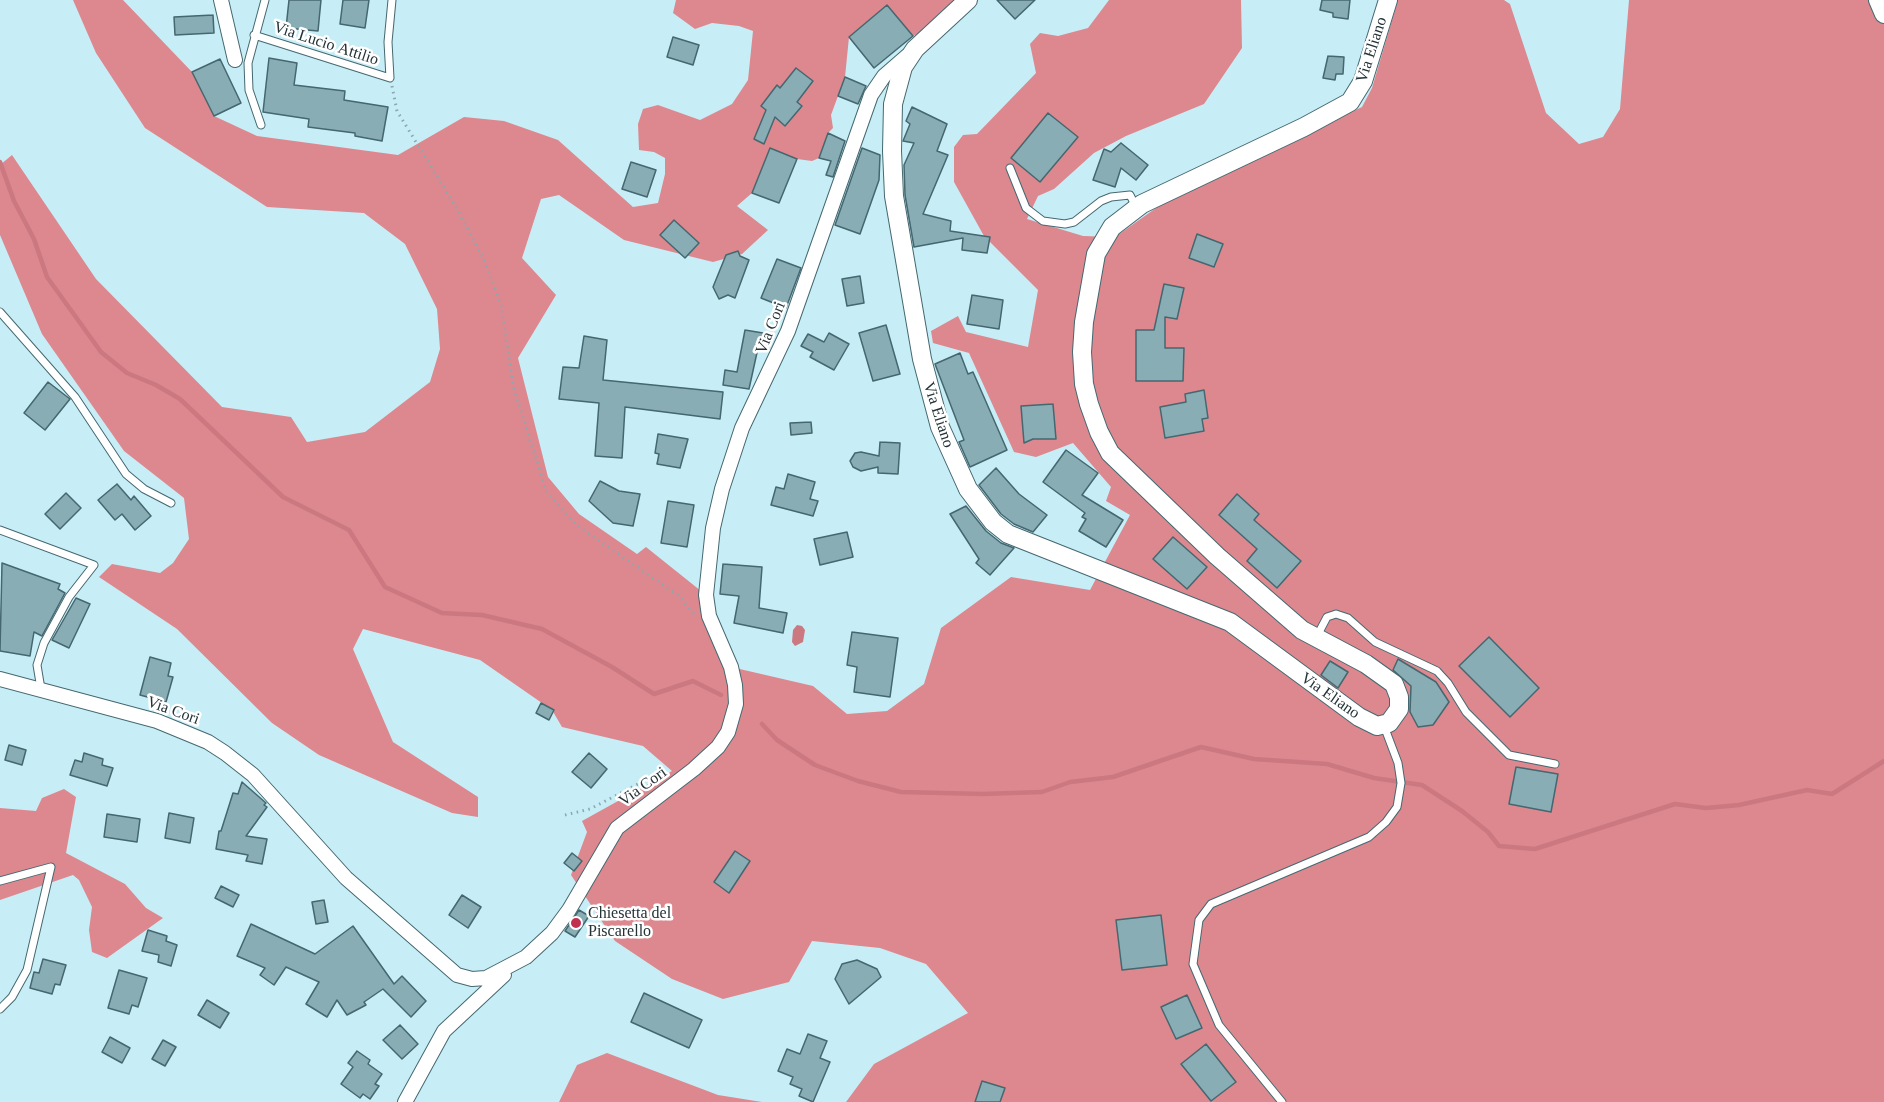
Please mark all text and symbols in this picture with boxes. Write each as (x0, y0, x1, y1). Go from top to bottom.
street label: Via Eliano (1352, 15, 1392, 85)
street label: Via Lucio Attilio (271, 18, 381, 70)
street label: Via Cori (752, 299, 790, 357)
street label: Via Eliano (918, 380, 958, 450)
street label: Via Eliano (1297, 669, 1363, 723)
street label: Via Cori (144, 693, 202, 729)
street label: Via Cori (615, 763, 671, 811)
place label: Chiesetta del Piscarello (588, 904, 671, 942)
marker: Chiesetta del Piscarello (569, 916, 583, 930)

